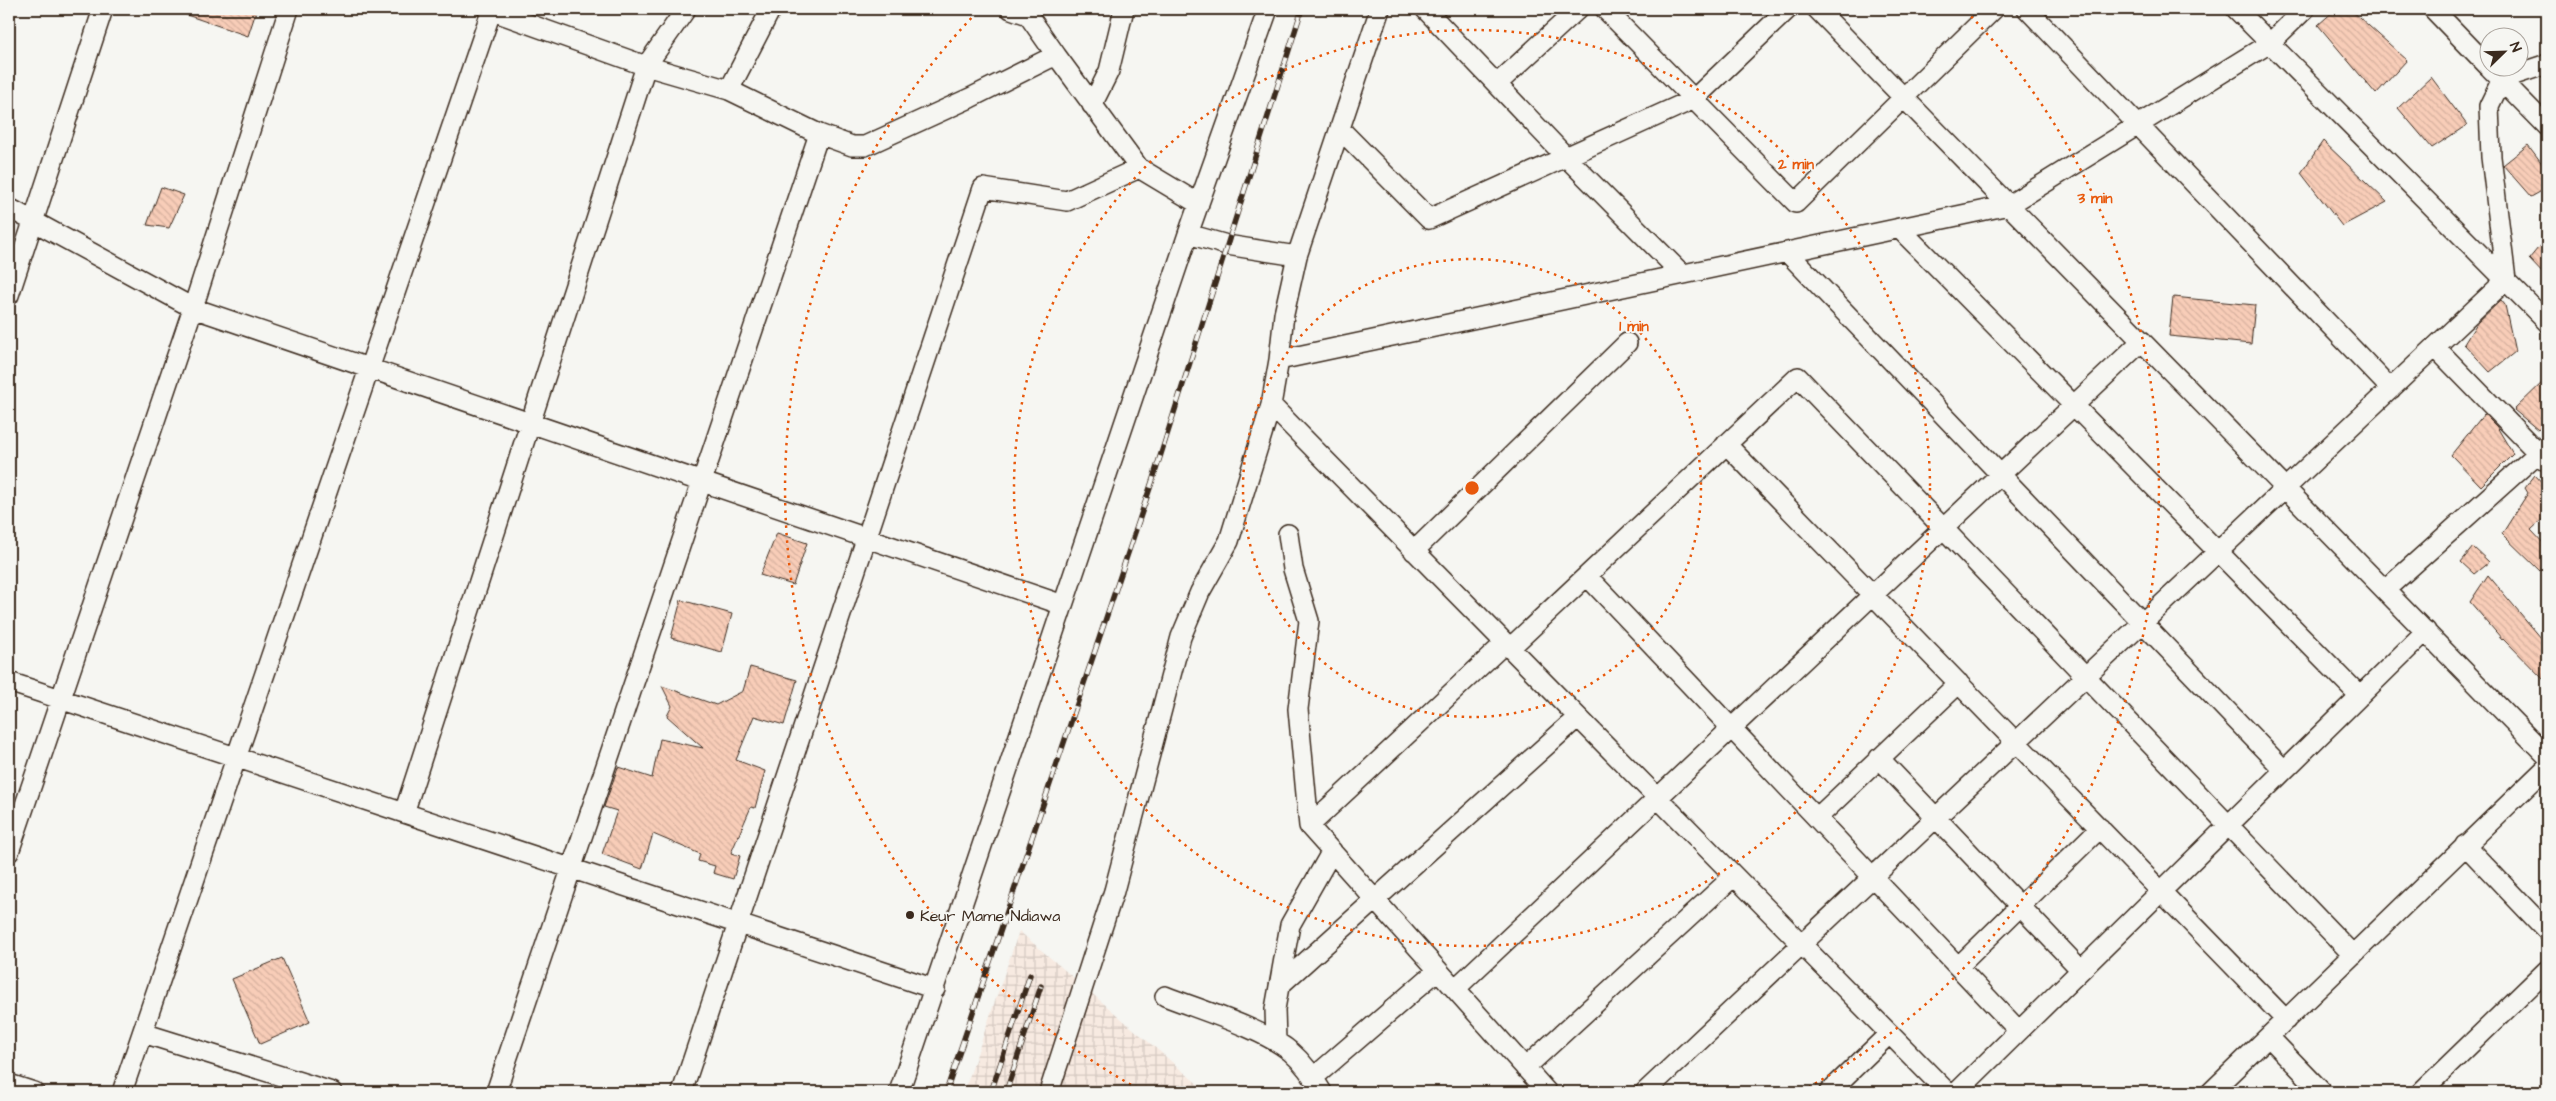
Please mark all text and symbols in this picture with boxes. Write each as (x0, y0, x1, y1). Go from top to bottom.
north arrow (2478, 28, 2528, 78)
text: N (2504, 39, 2526, 55)
text: 2 min (1777, 154, 1815, 175)
text: 3 min (2076, 188, 2113, 209)
text: 1 min (1619, 316, 1649, 337)
centre of rings (1463, 479, 1481, 497)
place label: Keur Mame Ndiawa (920, 905, 1060, 927)
marker: Keur Mame Ndiawa (904, 909, 916, 921)

